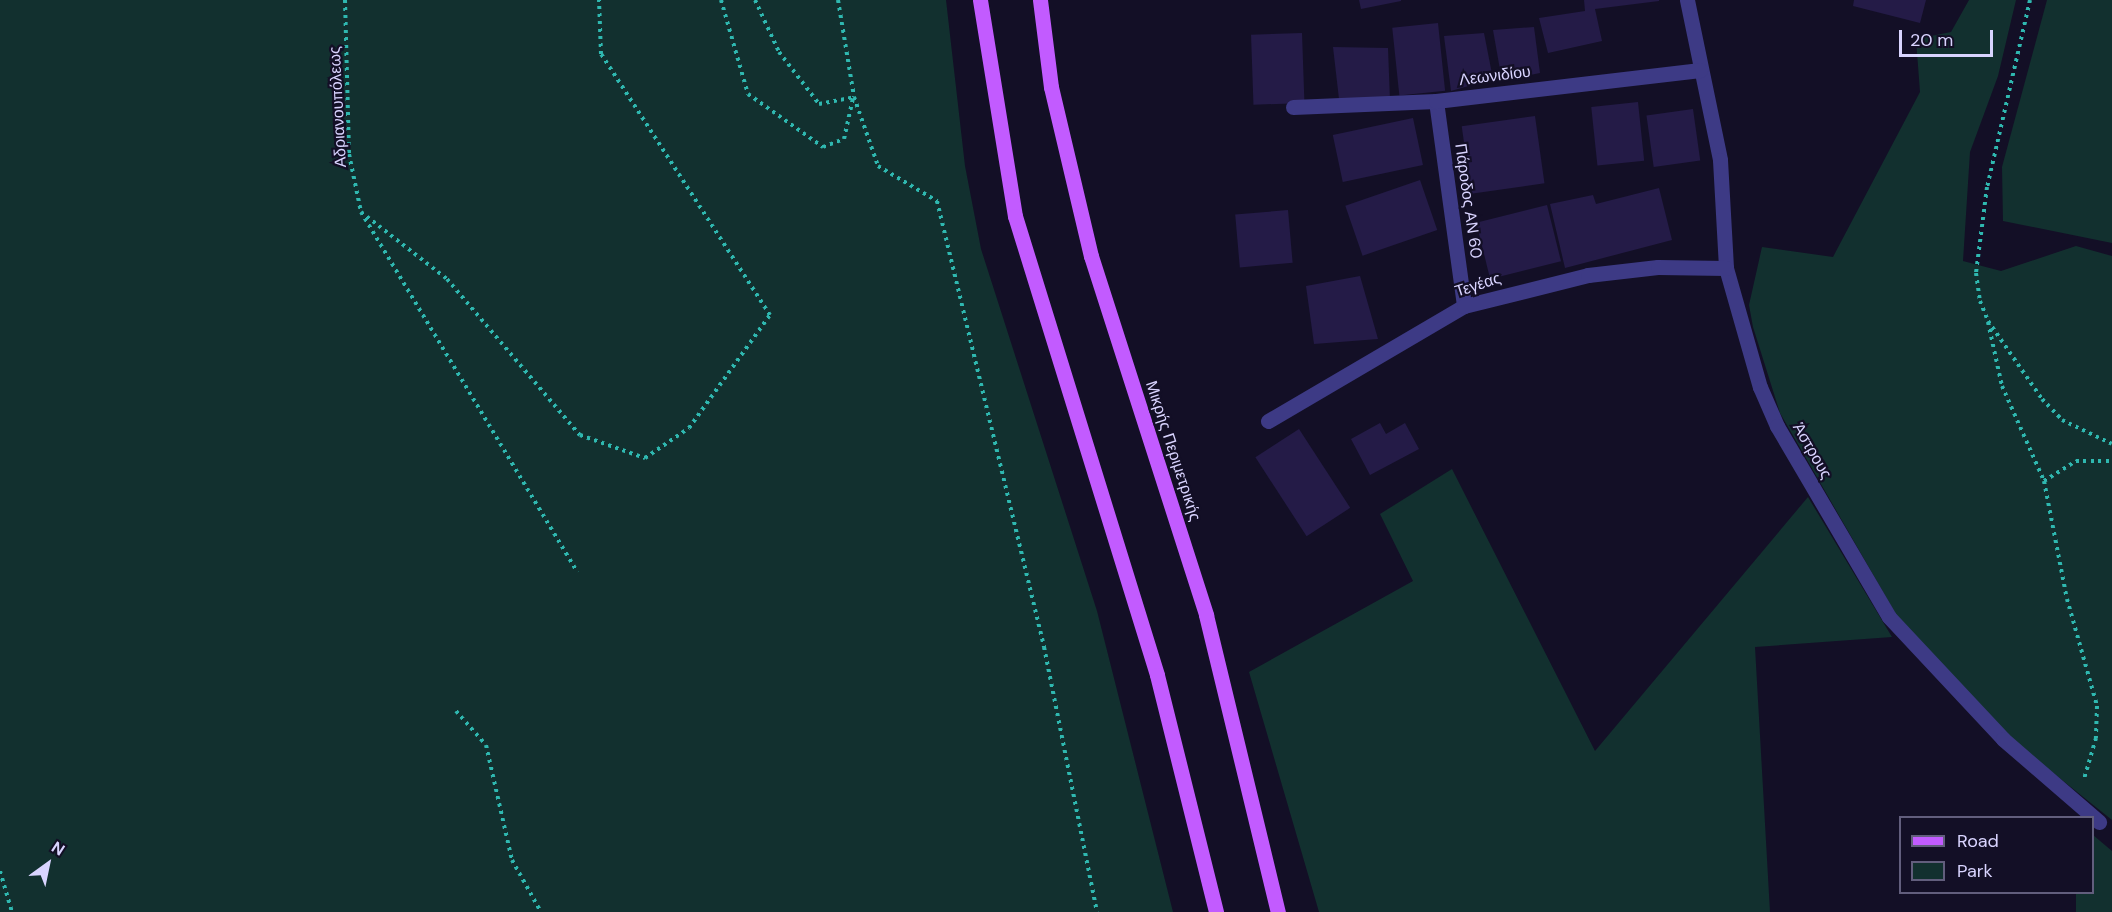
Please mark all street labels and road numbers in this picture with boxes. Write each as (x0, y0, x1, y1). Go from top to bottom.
street label: Αδριανουπόλεως (325, 46, 351, 168)
street label: Λεωνιδίου (1458, 62, 1532, 90)
street label: Πάροδος ΑΝ 60 (1450, 142, 1486, 260)
street label: Τεγέας (1453, 269, 1503, 301)
street label: Μικρής Περιμετρικής (1141, 379, 1205, 523)
street label: Άστρους (1788, 420, 1836, 482)

